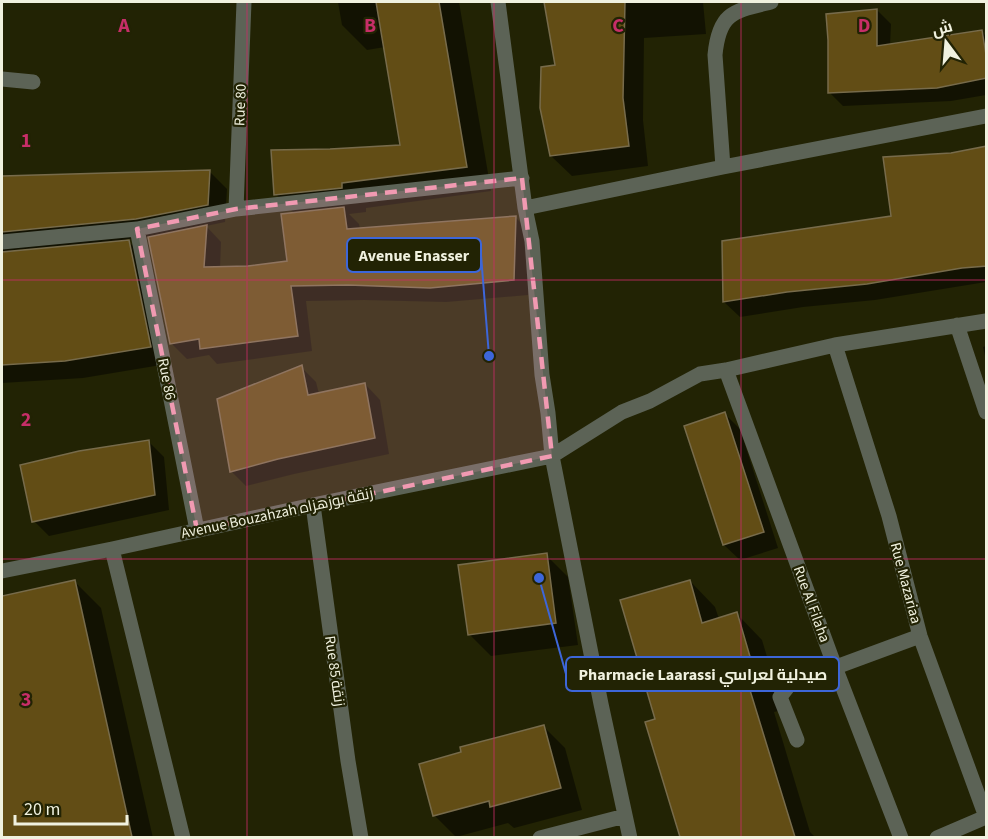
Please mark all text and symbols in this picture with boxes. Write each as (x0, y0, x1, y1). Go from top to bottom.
text: A (117, 12, 130, 40)
text: B (364, 12, 376, 40)
text: C (612, 12, 624, 40)
text: D (858, 12, 870, 40)
north arrow (916, 12, 976, 72)
text: ش (929, 15, 955, 42)
street label: Rue 80 (229, 84, 252, 126)
text: 1 (21, 127, 31, 155)
callout: Avenue Enasser (347, 238, 481, 272)
text: Avenue Enasser (358, 245, 470, 267)
street label: Rue 86 (152, 356, 181, 402)
text: 2 (21, 406, 31, 434)
street label: Avenue Bouzahzah زنقة بوزهزاه (179, 483, 375, 544)
street label: Rue Mazariaa (885, 540, 926, 626)
street label: Rue Al Filaha (788, 563, 835, 645)
street label: Rue 85 زنقة (319, 634, 350, 708)
callout: Pharmacie Laarassi صيدلية لعراسي (566, 657, 839, 691)
text: Pharmacie Laarassi صيدلية لعراسي (579, 664, 827, 687)
text: 3 (21, 686, 31, 714)
scale bar (15, 788, 128, 826)
text: 20 m (24, 797, 60, 822)

